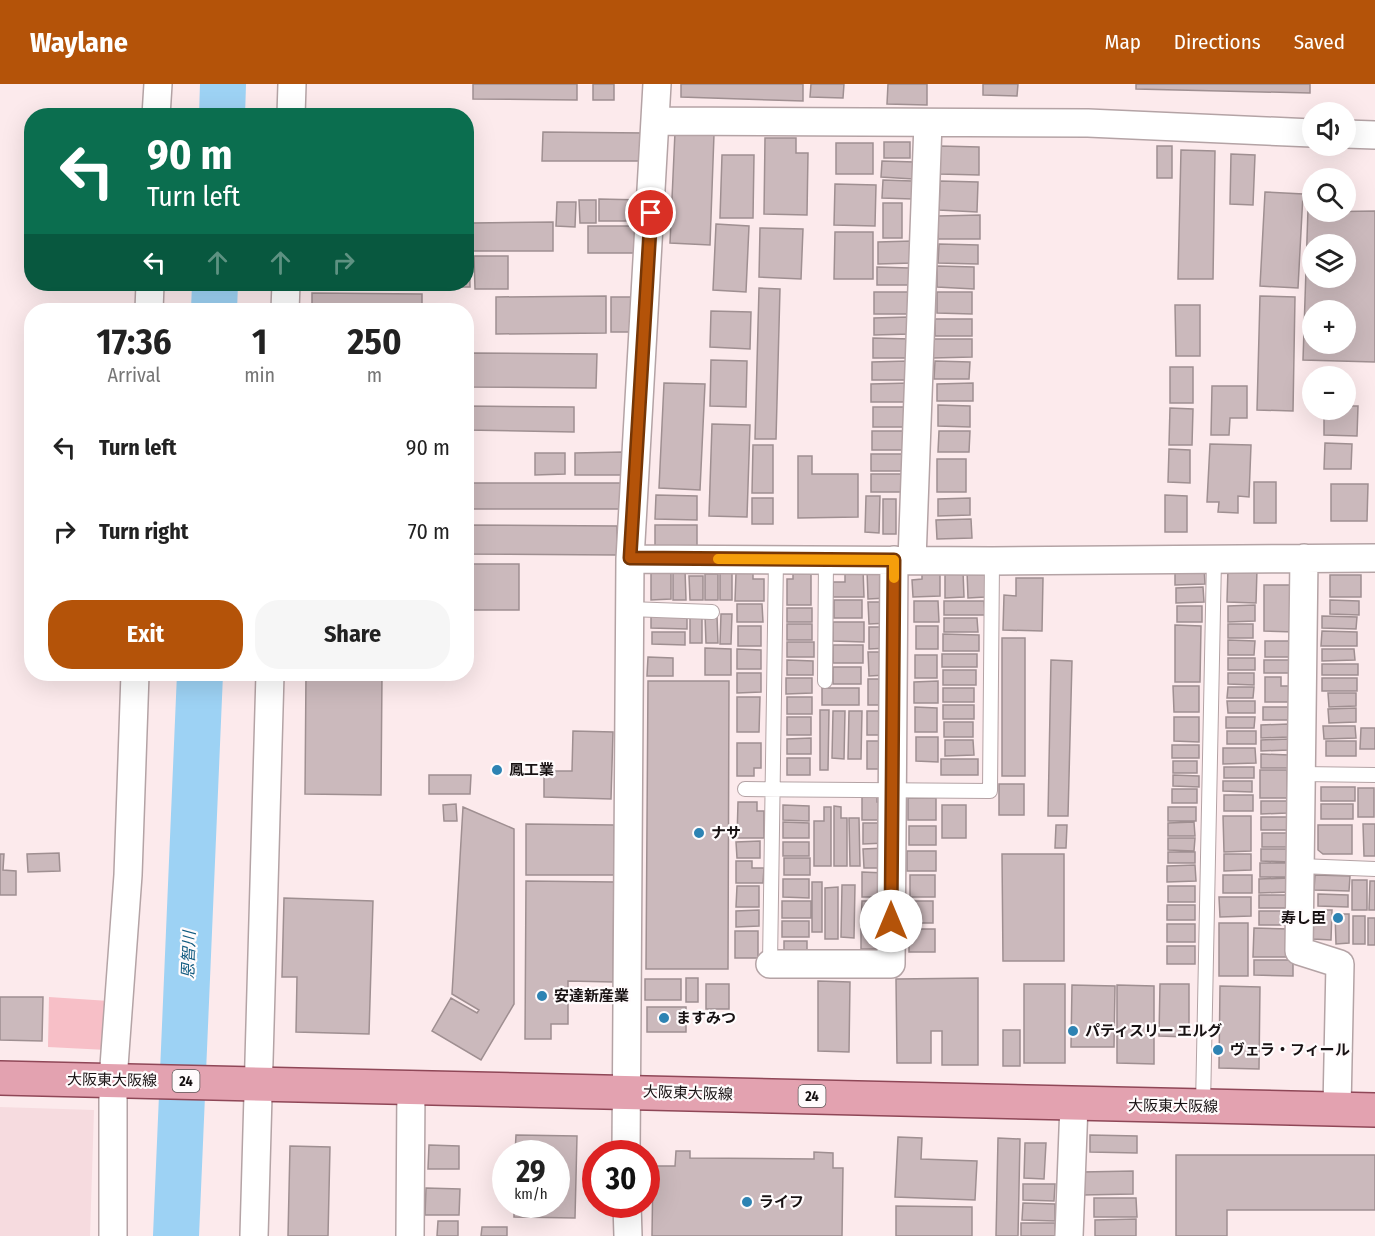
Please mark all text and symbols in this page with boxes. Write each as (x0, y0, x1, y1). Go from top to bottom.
text: Waylane (30, 26, 128, 59)
text: Map (1104, 29, 1141, 55)
text: Directions (1174, 29, 1261, 55)
text: Saved (1294, 29, 1345, 55)
map controls (1302, 102, 1356, 420)
button: sound (1302, 102, 1356, 156)
text: 90 m (147, 130, 232, 180)
icon: left (48, 132, 126, 210)
button: search (1302, 168, 1356, 222)
text: Turn left (147, 181, 240, 213)
pin (625, 187, 676, 238)
icon: arrive (634, 196, 667, 229)
button: layers (1302, 234, 1356, 288)
icon: left (138, 246, 171, 279)
icon: ahead (201, 246, 234, 279)
icon: ahead (264, 246, 297, 279)
icon: right (327, 246, 360, 279)
button: + (1302, 300, 1356, 354)
text: 17:36 (96, 320, 172, 364)
text: 1 (252, 320, 267, 364)
text: 250 (348, 320, 402, 364)
text: Arrival (108, 363, 161, 387)
text: min (244, 363, 275, 387)
text: m (367, 363, 382, 387)
button: − (1302, 366, 1356, 420)
icon: left (48, 431, 81, 464)
text: Turn left (99, 434, 177, 461)
text: 90 m (406, 434, 450, 461)
icon: right (48, 515, 81, 548)
text: Turn right (99, 518, 188, 545)
text: 70 m (408, 518, 450, 545)
button: Exit (48, 600, 243, 669)
button: Share (255, 600, 450, 669)
place label: 鳳工業 (509, 761, 554, 779)
marker: 鳳工業 (490, 763, 504, 777)
place label: ナサ (711, 824, 741, 842)
marker: ナサ (692, 826, 706, 840)
position arrow (859, 889, 923, 953)
place label: 寿し臣 (1281, 909, 1326, 927)
marker: 寿し臣 (1331, 911, 1345, 925)
water label: 恩智川 (178, 929, 199, 979)
place label: 安達新産業 (554, 987, 629, 1005)
marker: 安達新産業 (535, 989, 549, 1003)
place label: ますみつ (676, 1009, 736, 1027)
marker: ますみつ (657, 1011, 671, 1025)
place label: パティスリー エルグ (1085, 1022, 1222, 1040)
marker: パティスリー エルグ (1066, 1024, 1080, 1038)
place label: ヴェラ・フィール (1230, 1041, 1350, 1059)
marker: ヴェラ・フィール (1211, 1043, 1225, 1057)
street label: 大阪東大阪線 (67, 1070, 157, 1090)
road number: 24 (172, 1070, 200, 1092)
street label: 大阪東大阪線 (643, 1082, 733, 1104)
road number: 24 (798, 1085, 826, 1107)
street label: 大阪東大阪線 (1128, 1096, 1218, 1116)
speed limit sign: 30 (582, 1140, 660, 1218)
text: 29 (516, 1154, 546, 1190)
text: km/h (514, 1185, 548, 1203)
place label: ライフ (759, 1193, 804, 1211)
marker: ライフ (740, 1195, 754, 1209)

